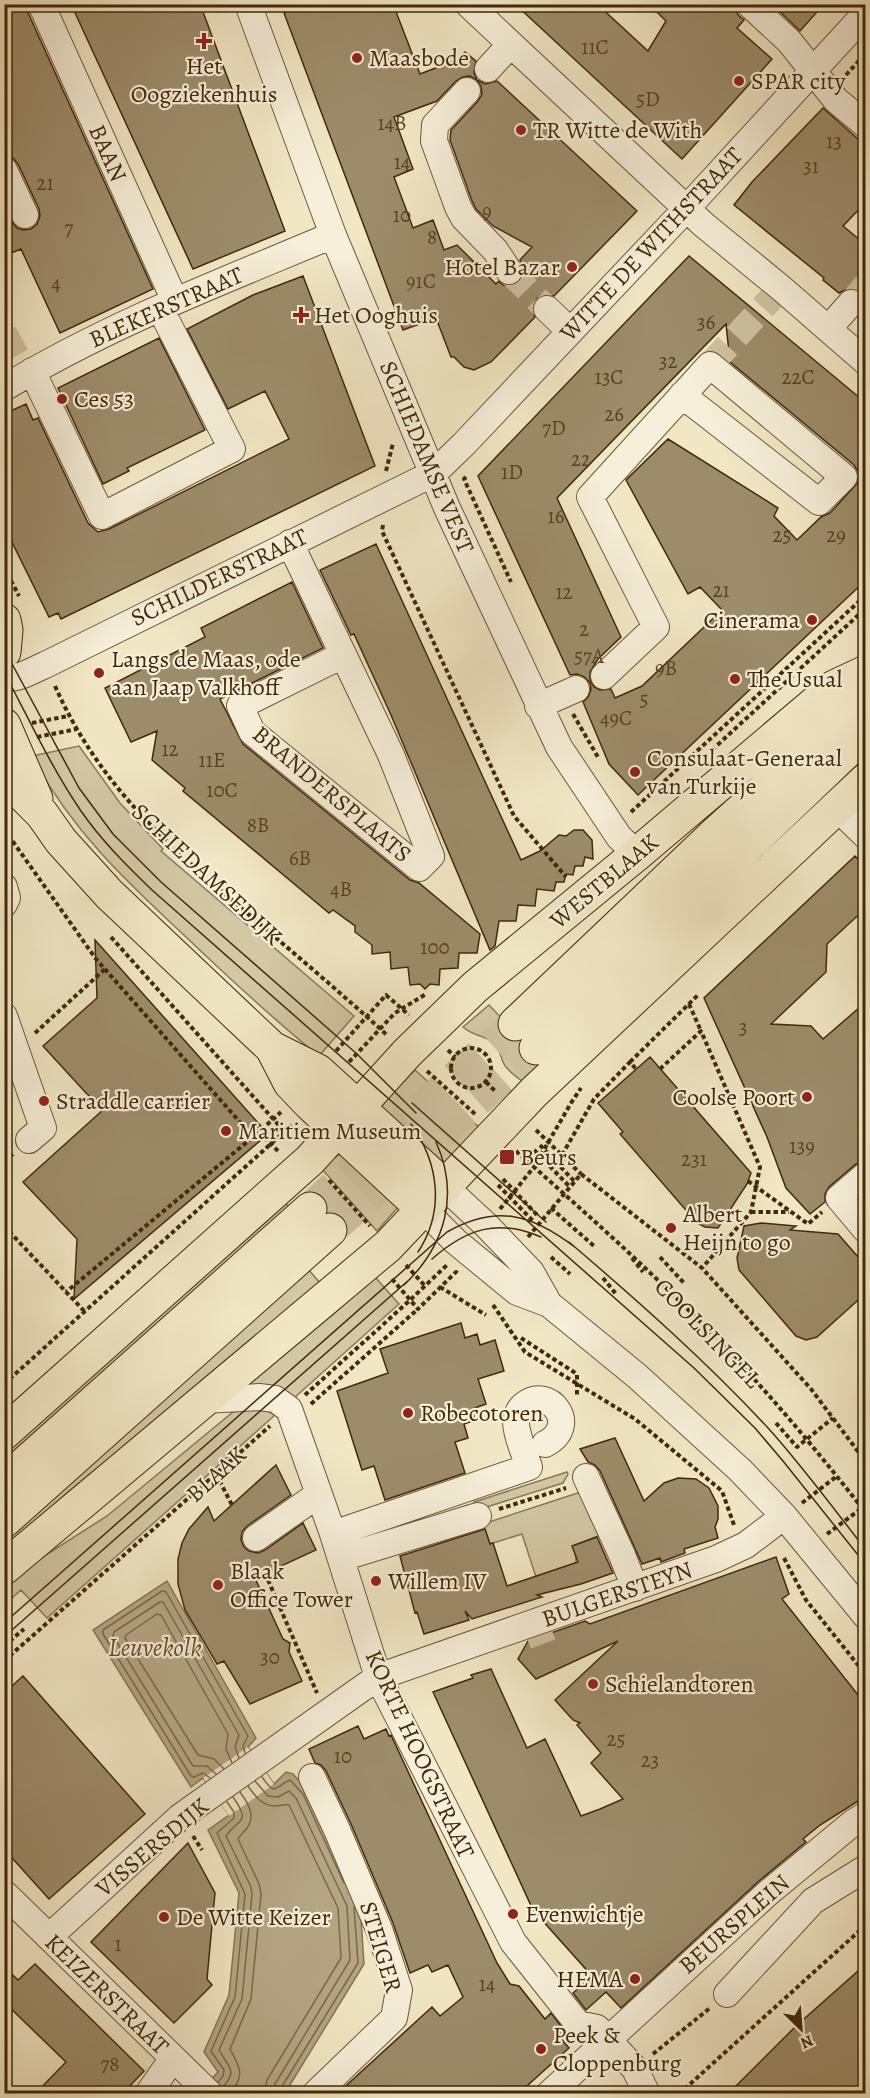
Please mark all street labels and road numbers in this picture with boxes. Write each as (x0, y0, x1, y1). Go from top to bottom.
street label: BAAN (81, 119, 135, 187)
street label: WITTE DE WITHSTRAAT (552, 140, 749, 349)
street label: BLEKERSTRAAT (84, 259, 248, 355)
street label: SCHIEDAMSE VEST (372, 356, 482, 558)
street label: SCHILDERSTRAAT (125, 520, 313, 634)
street label: BRANDERSPLAATS (246, 718, 418, 870)
street label: SCHIEDAMSEDIJK (125, 796, 289, 952)
street label: WESTBLAAK (542, 826, 665, 937)
street label: COOLSINGEL (647, 1271, 769, 1395)
street label: BLAAK (179, 1439, 253, 1509)
street label: BULGERSTEYN (537, 1553, 697, 1635)
street label: KORTE HOOGSTRAAT (358, 1645, 482, 1863)
street label: VISSERSDIJK (88, 1790, 215, 1904)
street label: BEURSPLEIN (672, 1867, 796, 1981)
street label: STEIGER (352, 1898, 410, 1997)
street label: KEIZERSTRAAT (38, 1926, 176, 2062)

